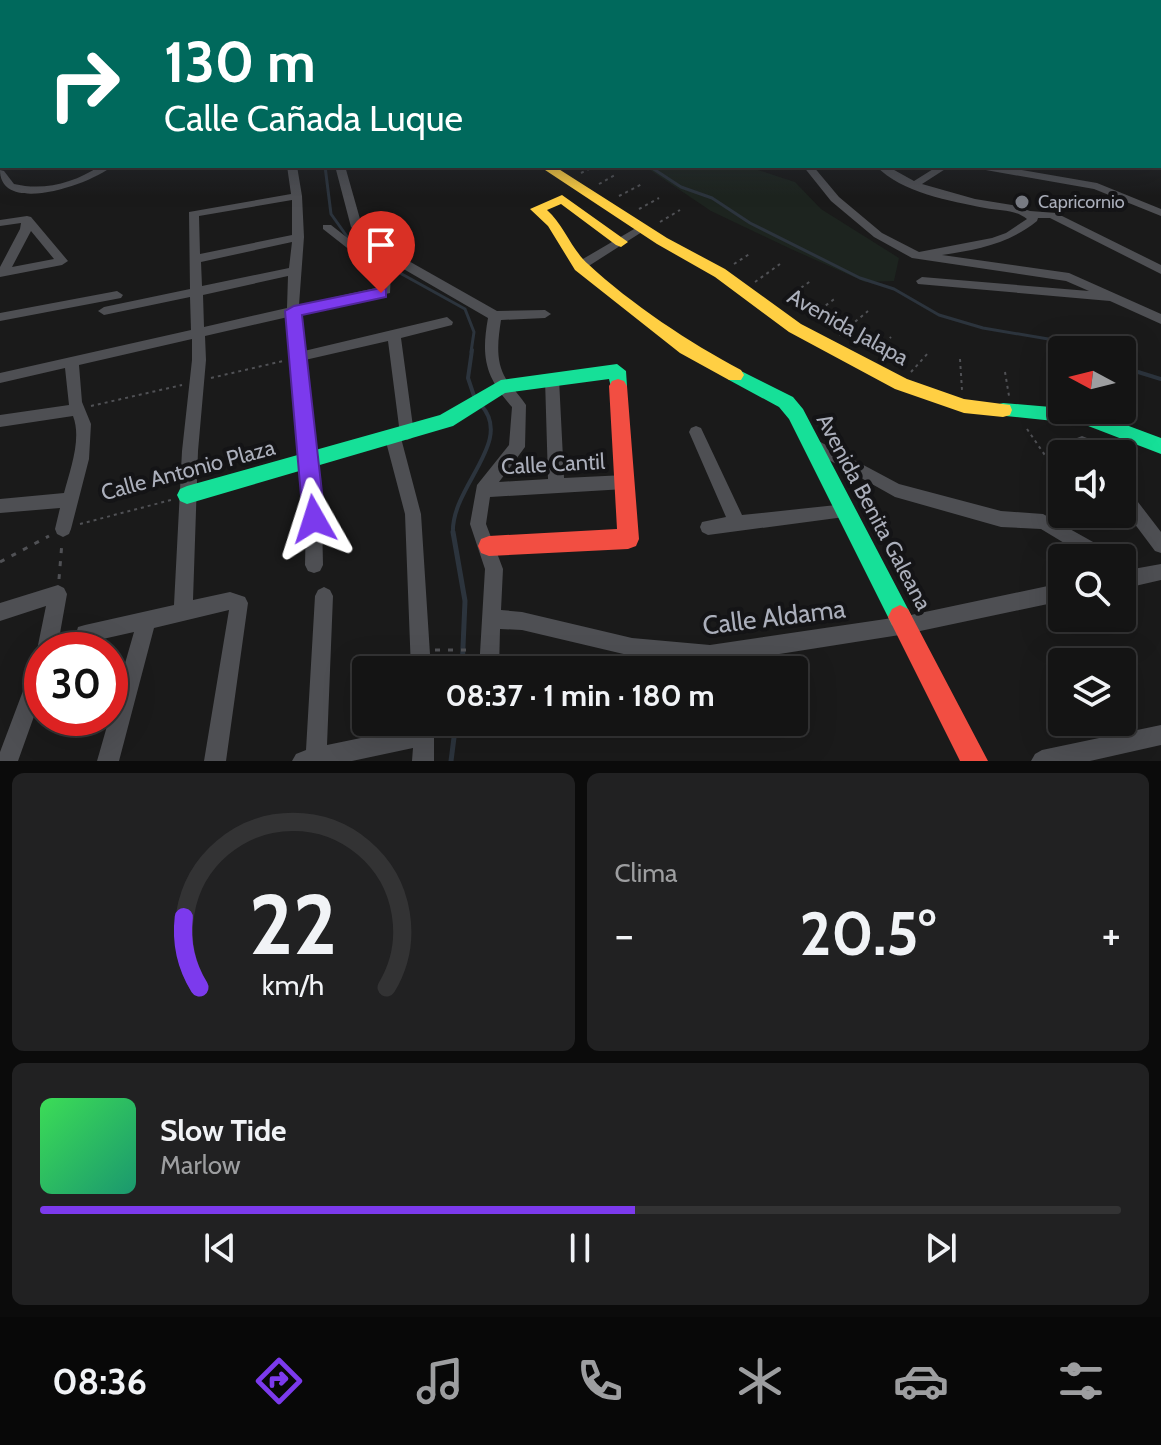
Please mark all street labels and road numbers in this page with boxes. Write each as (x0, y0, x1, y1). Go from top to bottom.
street label: Avenida Jalapa (783, 283, 913, 371)
street label: Avenida Benita Galeana (811, 409, 937, 615)
street label: Calle Antonio Plaza (98, 434, 278, 506)
street label: Calle Cantil (500, 448, 606, 480)
street label: Calle Aldama (701, 592, 848, 642)

